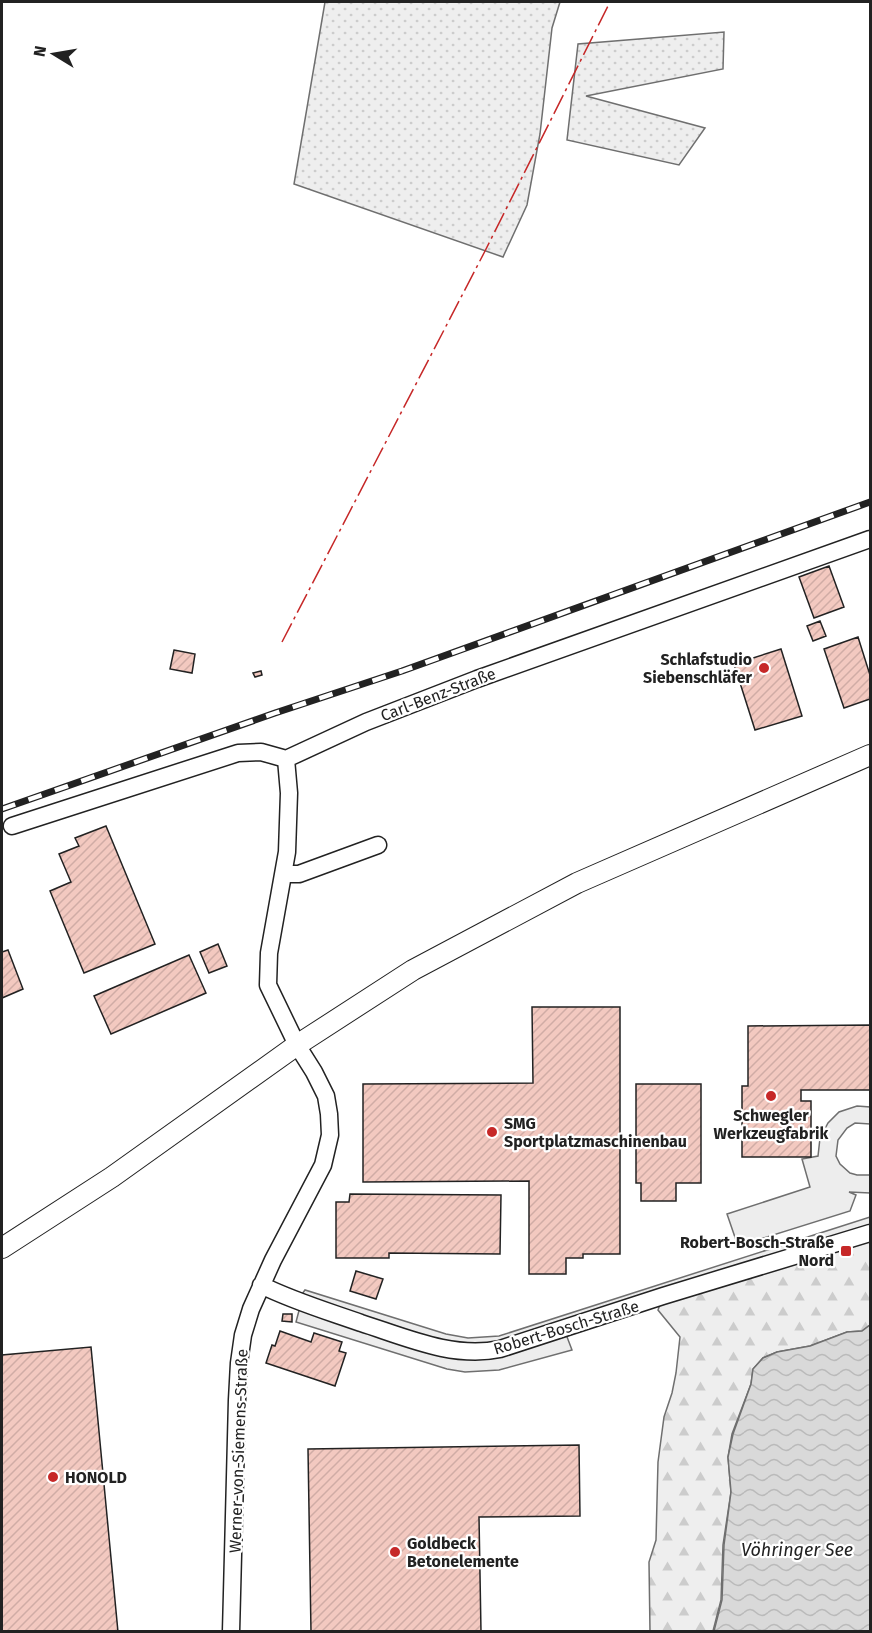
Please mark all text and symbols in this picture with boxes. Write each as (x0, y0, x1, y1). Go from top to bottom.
north arrow (24, 24, 84, 84)
text: N (29, 44, 50, 58)
place label: Schlafstudio Siebenschläfer (643, 650, 753, 687)
marker: Schlafstudio Siebenschläfer (757, 661, 771, 675)
street label: Carl-Benz-Straße (378, 664, 498, 725)
marker: Schwegler Werkzeugfabrik (764, 1089, 778, 1103)
place label: Schwegler Werkzeugfabrik (714, 1106, 829, 1143)
place label: SMG Sportplatzmaschinenbau (504, 1114, 687, 1151)
marker: SMG Sportplatzmaschinenbau (485, 1125, 499, 1139)
place label: Robert-Bosch-Straße Nord (680, 1233, 834, 1270)
marker: Robert-Bosch-Straße Nord (839, 1244, 853, 1258)
street label: Robert-Bosch-Straße (491, 1296, 641, 1359)
street label: Werner-von-Siemens-Straße (225, 1349, 252, 1553)
place label: HONOLD (65, 1468, 127, 1487)
marker: HONOLD (46, 1470, 60, 1484)
place label: Goldbeck Betonelemente (407, 1534, 519, 1571)
water label: Vöhringer See (741, 1539, 853, 1561)
marker: Goldbeck Betonelemente (388, 1545, 402, 1559)

